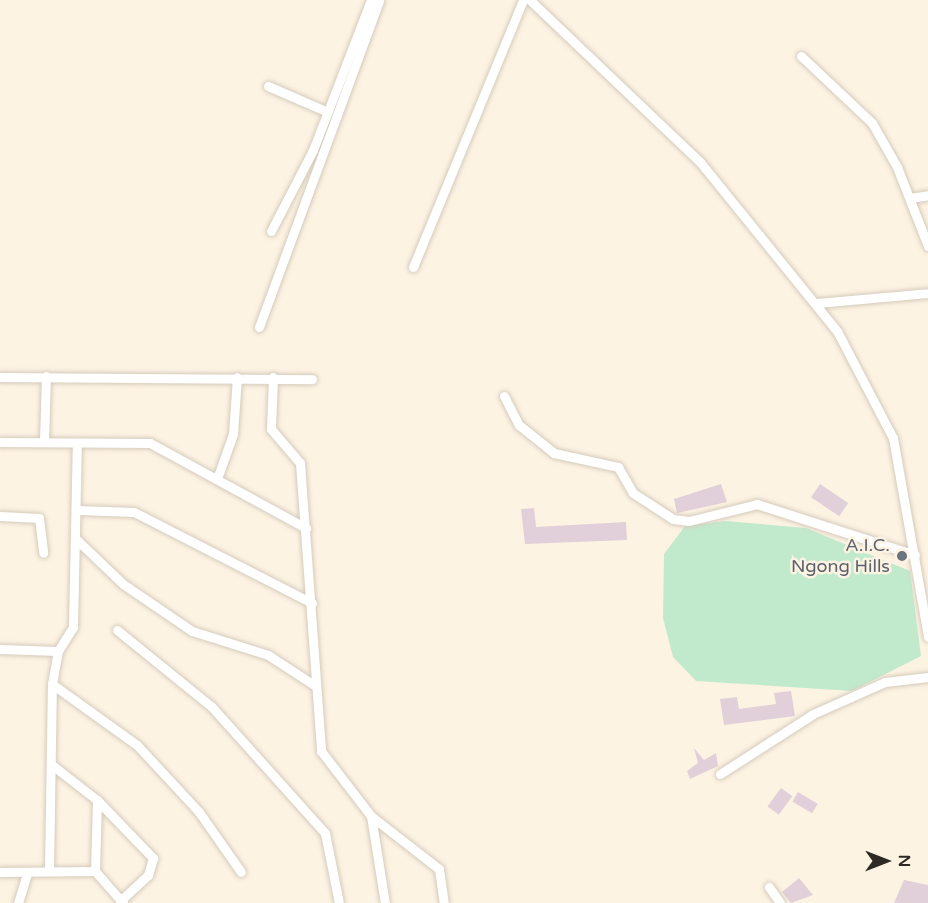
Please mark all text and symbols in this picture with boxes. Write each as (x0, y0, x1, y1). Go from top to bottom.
place label: A.I.C. Ngong Hills (791, 535, 890, 578)
marker: A.I.C. Ngong Hills (895, 549, 909, 563)
north arrow (856, 831, 916, 891)
text: N (894, 855, 914, 867)

